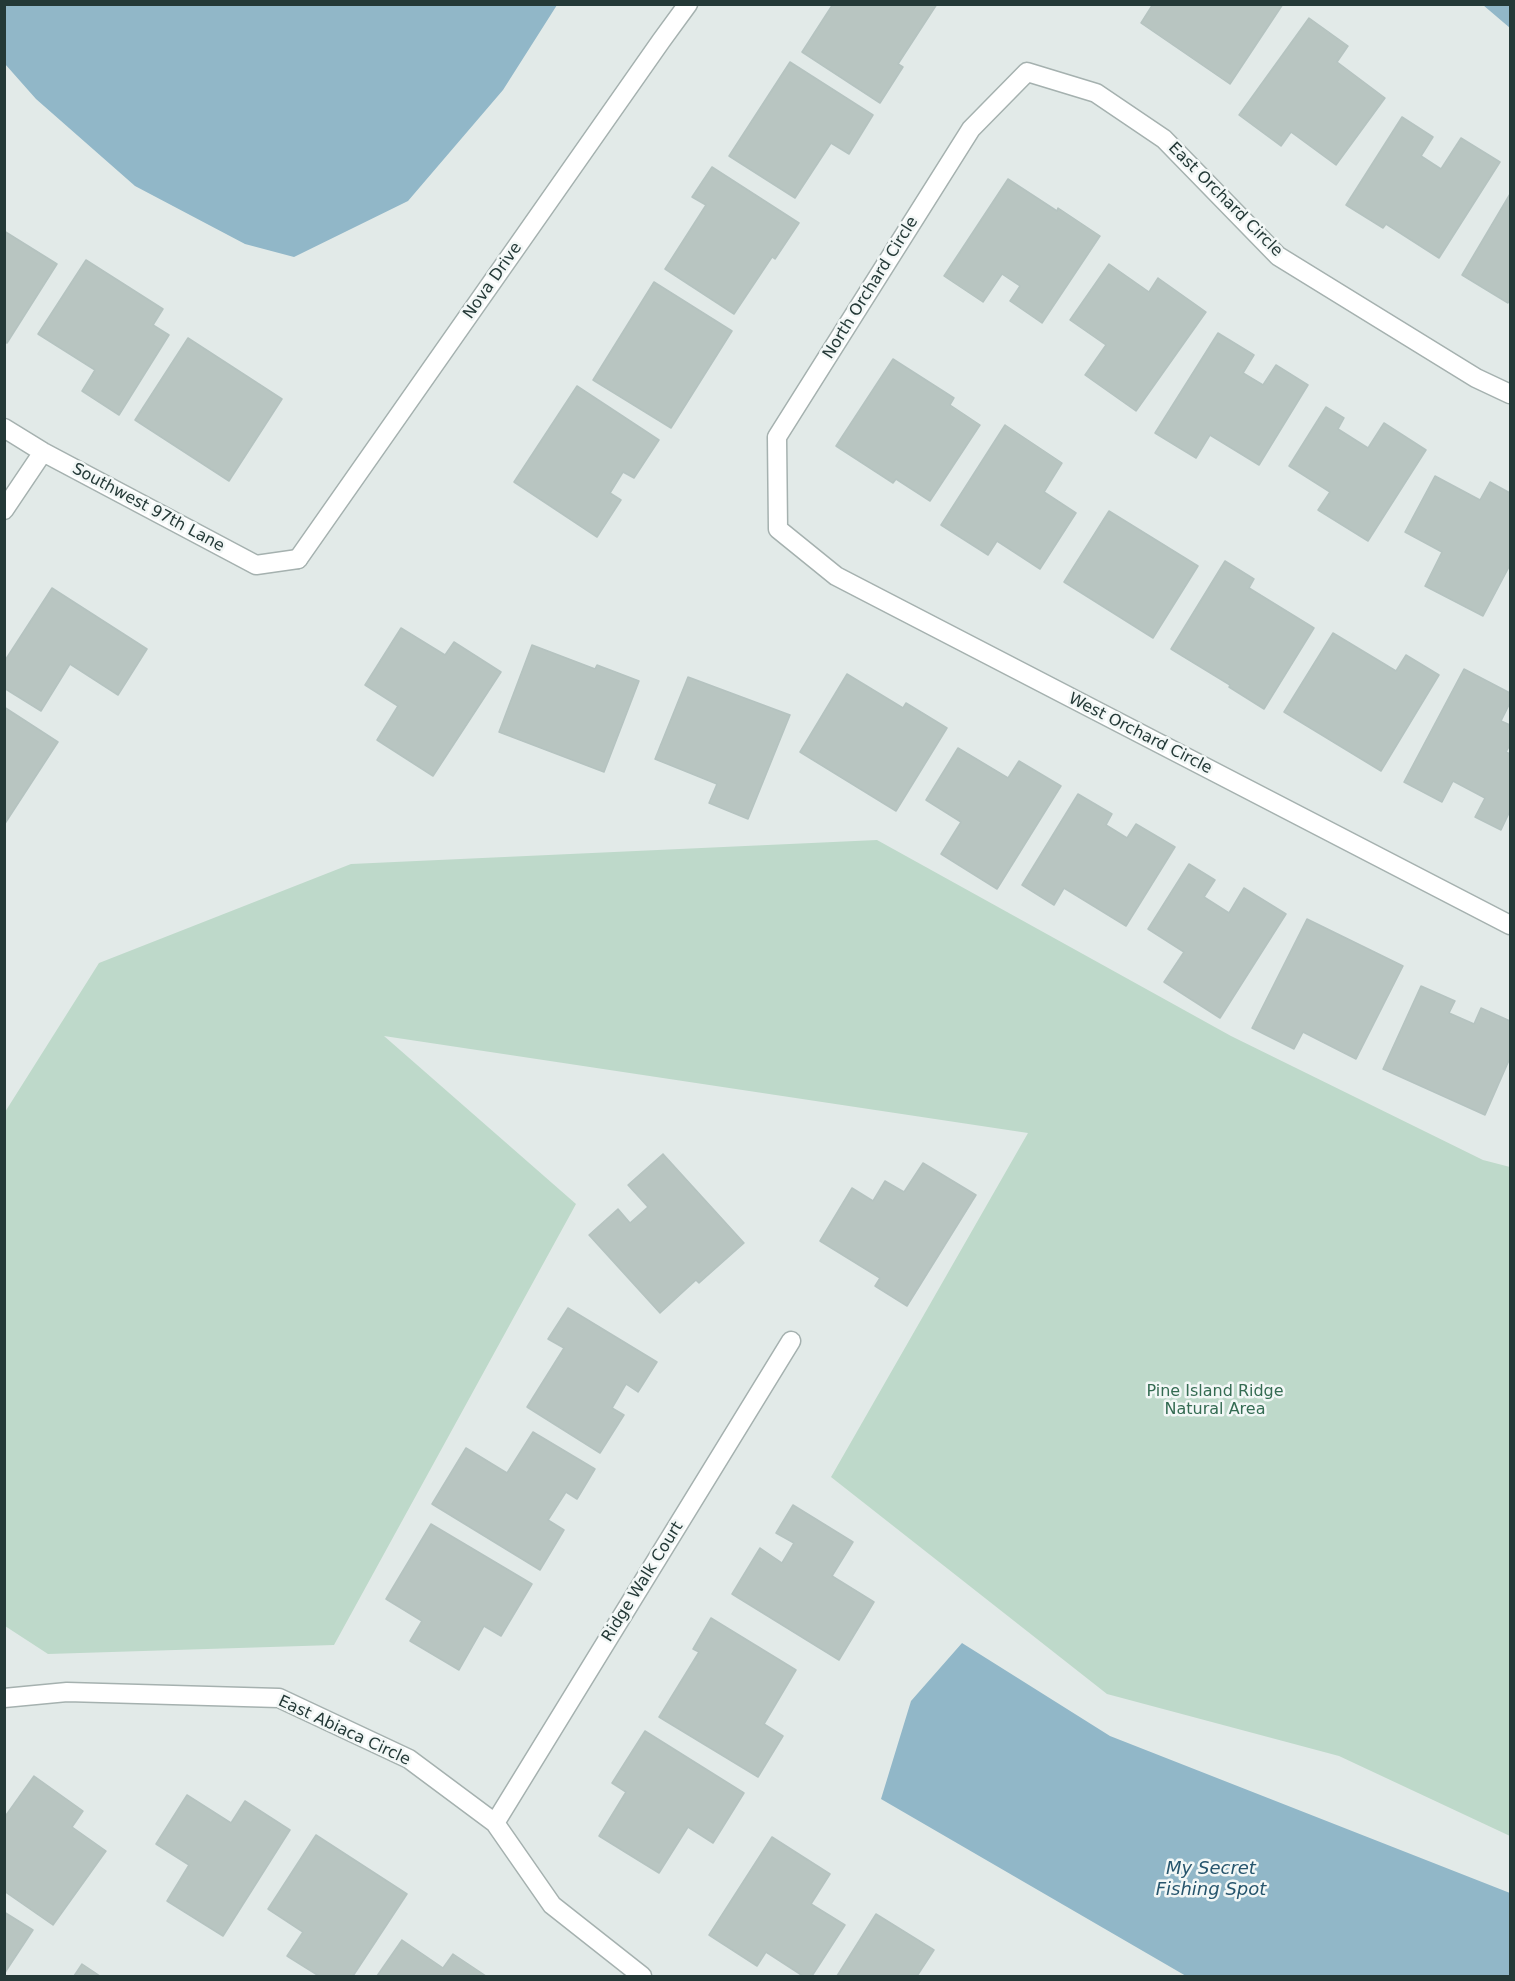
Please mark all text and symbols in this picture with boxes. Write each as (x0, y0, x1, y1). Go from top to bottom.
street label: East Orchard Circle (1164, 139, 1286, 261)
street label: North Orchard Circle (819, 213, 923, 363)
street label: Nova Drive (460, 239, 526, 323)
street label: Southwest 97th Lane (69, 460, 227, 556)
street label: West Orchard Circle (1065, 689, 1215, 779)
park label: Pine Island Ridge Natural Area (1146, 1382, 1284, 1420)
street label: Ridge Walk Court (598, 1518, 688, 1646)
street label: East Abiaca Circle (275, 1692, 413, 1770)
water label: My Secret Fishing Spot (1156, 1858, 1266, 1900)

